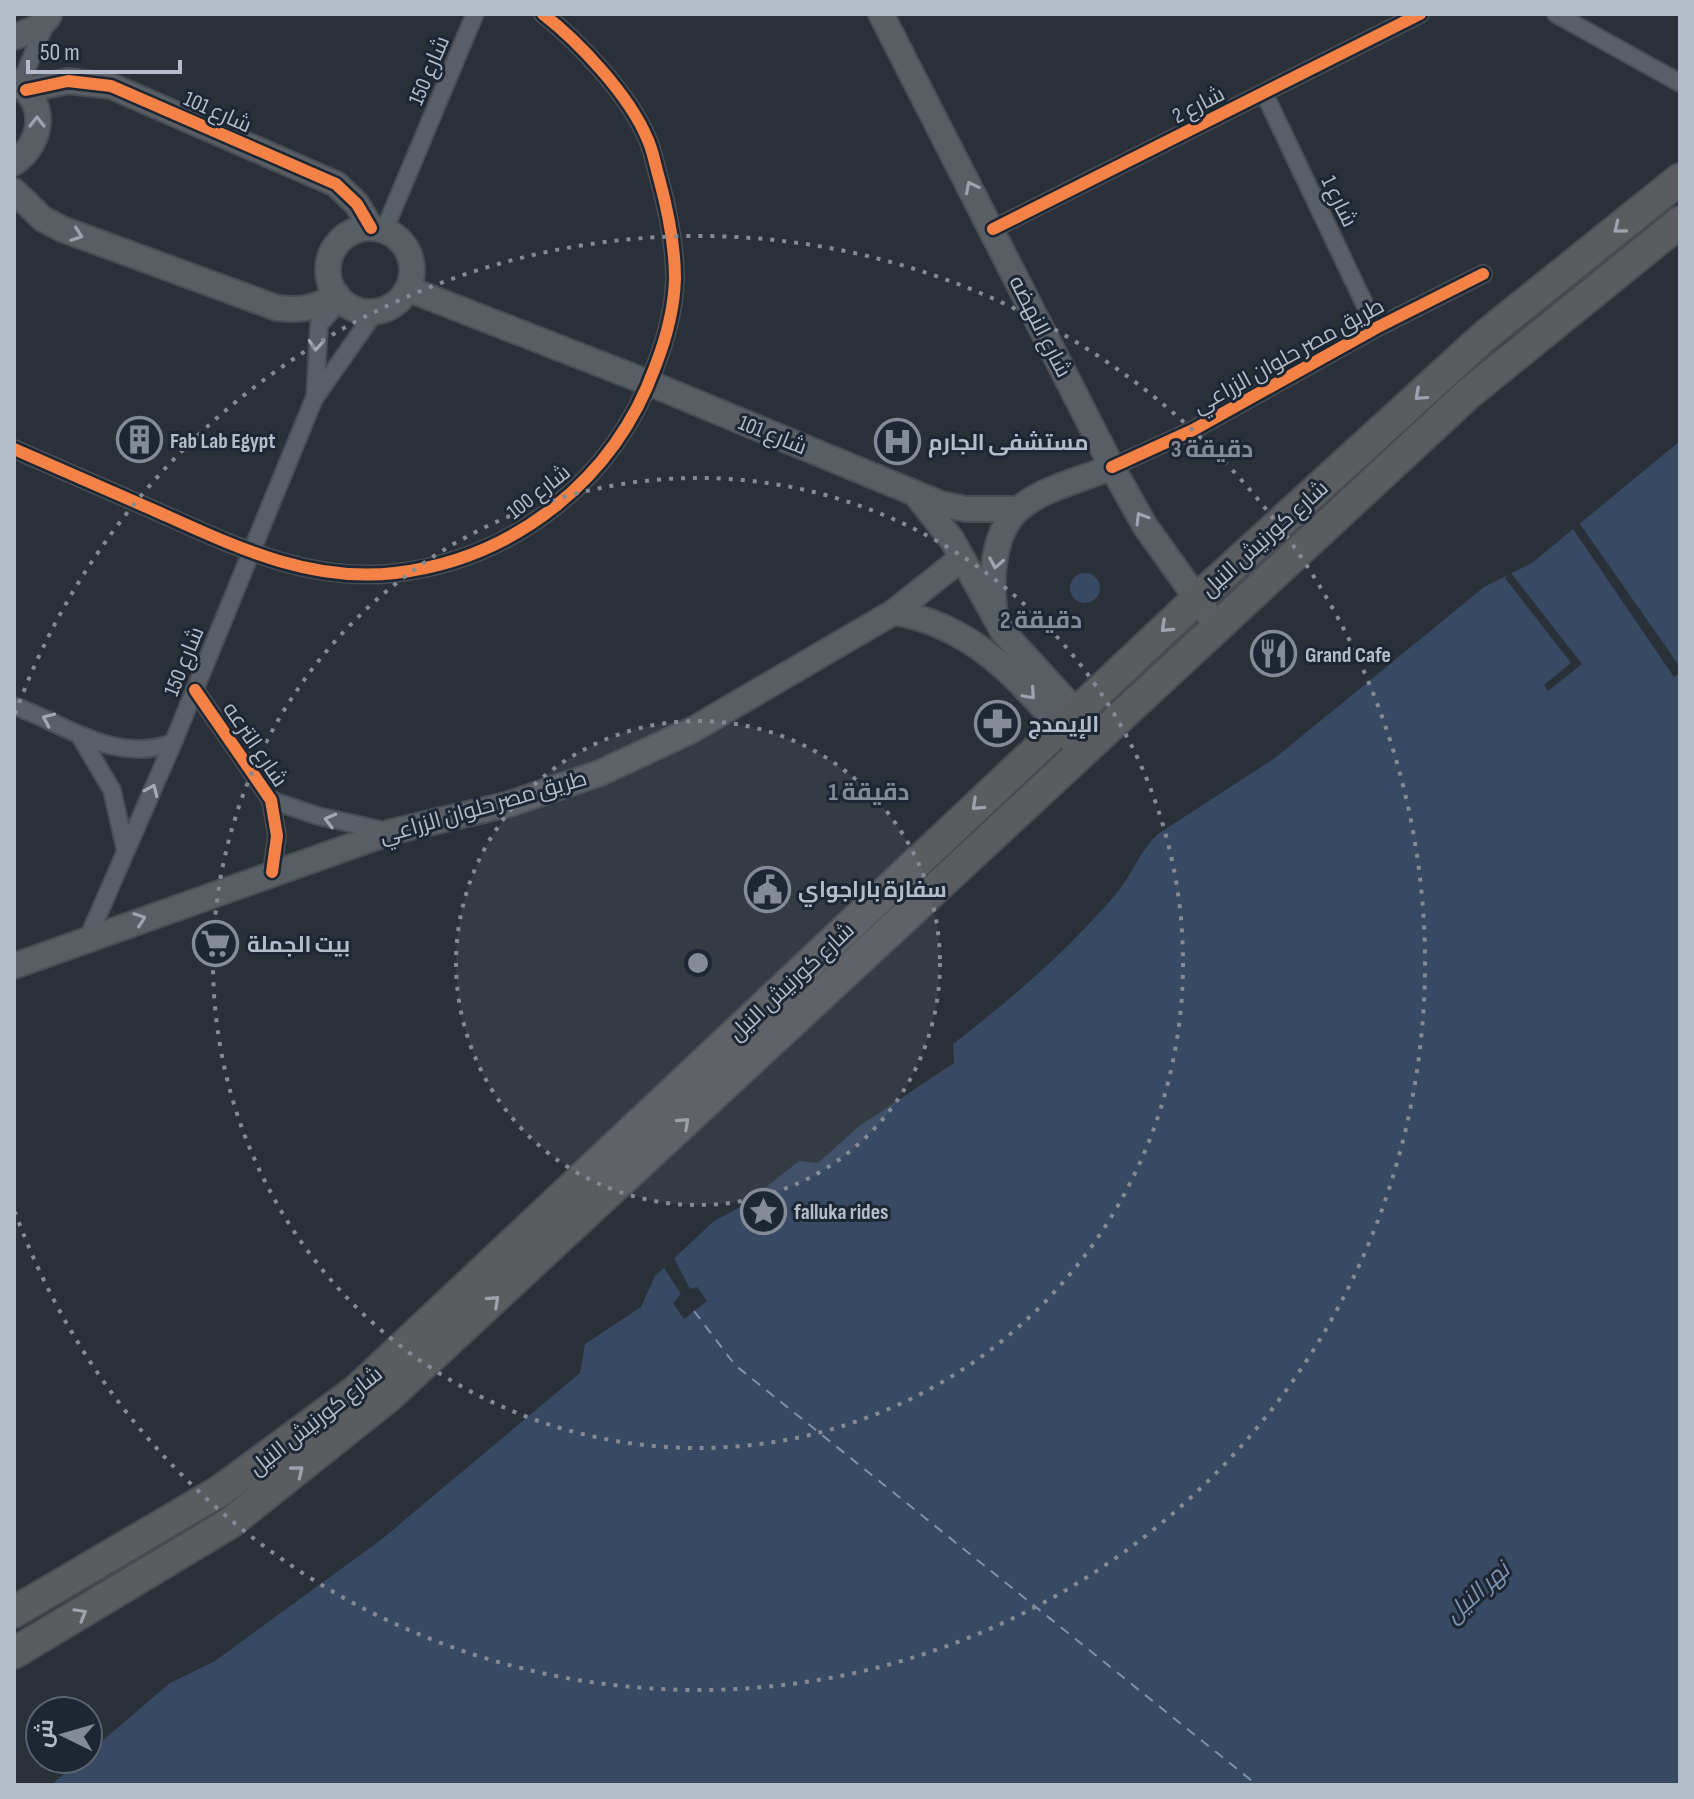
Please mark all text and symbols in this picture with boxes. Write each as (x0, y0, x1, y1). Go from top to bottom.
scale bar (28, 24, 180, 74)
street label: شارع 150 (403, 32, 456, 109)
text: 50 m (40, 38, 80, 67)
street label: شارع 2 (1168, 81, 1229, 130)
street label: شارع 101 (179, 86, 255, 139)
one-way arrow (28, 116, 46, 128)
street label: شارع 1 (1315, 172, 1363, 232)
one-way arrow (966, 181, 981, 196)
one-way arrow (1613, 218, 1628, 232)
one-way arrow (69, 225, 83, 241)
street label: شارع النهضه (1003, 271, 1077, 382)
street label: طريق مصر حلوان الزراعي (1188, 293, 1390, 422)
one-way arrow (308, 339, 325, 352)
one-way arrow (1415, 385, 1430, 399)
street label: شارع 101 (734, 410, 811, 461)
building icon: Fab Lab Egypt (115, 416, 163, 464)
hospital icon: مستشفى الجارم (873, 418, 921, 466)
place label: Fab Lab Egypt (170, 428, 276, 455)
place label: مستشفى الجارم (928, 430, 1089, 458)
text: 3 دقيقة (1171, 435, 1253, 464)
street label: شارع 100 (502, 459, 576, 525)
street label: شارع كورنيش النيل (1196, 475, 1334, 603)
one-way arrow (1135, 512, 1151, 527)
one-way arrow (988, 556, 1005, 570)
text: 2 دقيقة (1000, 606, 1082, 635)
one-way arrow (1161, 618, 1176, 632)
street label: شارع 150 (158, 623, 210, 700)
restaurant icon: Grand Cafe (1250, 630, 1298, 678)
place label: Grand Cafe (1305, 642, 1391, 669)
one-way arrow (1020, 684, 1034, 699)
street label: شارع الترعه (216, 697, 293, 793)
pharmacy icon: الإيمدج (973, 700, 1021, 748)
place label: الإيمدج (1028, 712, 1099, 739)
one-way arrow (42, 713, 56, 729)
street label: طريق مصر حلوان الزراعي (377, 765, 591, 852)
text: 1 دقيقة (828, 778, 910, 807)
one-way arrow (143, 783, 159, 798)
one-way arrow (972, 796, 986, 811)
one-way arrow (324, 812, 338, 829)
public building icon: سفارة باراجواي (743, 865, 791, 913)
place label: سفارة باراجواي (798, 877, 947, 907)
one-way arrow (132, 913, 146, 929)
street label: شارع كورنيش النيل (724, 917, 860, 1047)
supermarket icon: بيت الجملة (192, 920, 240, 968)
place label: بيت الجملة (247, 932, 350, 959)
centre of rings (684, 949, 712, 977)
one-way arrow (675, 1117, 689, 1132)
place icon: falluka rides (739, 1187, 787, 1235)
place label: falluka rides (794, 1199, 889, 1226)
one-way arrow (485, 1296, 500, 1310)
street label: شارع كورنيش النيل (244, 1361, 388, 1482)
one-way arrow (289, 1467, 304, 1481)
water label: نهر النيل (1439, 1554, 1518, 1629)
one-way arrow (73, 1608, 87, 1624)
north arrow (24, 1695, 104, 1775)
text: ش (31, 1718, 60, 1749)

